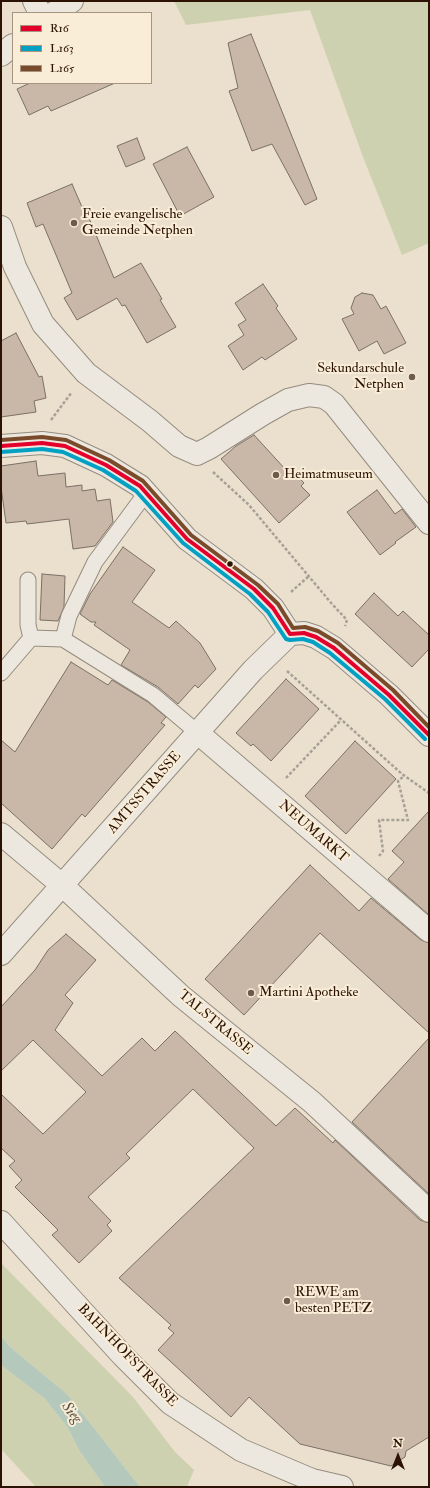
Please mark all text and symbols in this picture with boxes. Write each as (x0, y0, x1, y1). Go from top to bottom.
legend (12, 12, 152, 84)
text: R16 (50, 21, 69, 36)
text: L163 (50, 41, 74, 56)
text: L165 (50, 61, 74, 76)
place label: Freie evangelische Gemeinde Netphen (82, 207, 193, 240)
marker: Freie evangelische Gemeinde Netphen (69, 218, 79, 228)
place label: Sekundarschule Netphen (317, 361, 404, 394)
marker: Sekundarschule Netphen (407, 372, 417, 382)
place label: Heimatmuseum (284, 467, 373, 483)
marker: Heimatmuseum (271, 470, 281, 480)
unlabelled marker (225, 559, 235, 569)
street label: AMTSSTRASSE (105, 748, 185, 838)
street label: NEUMARKT (275, 797, 351, 867)
place label: Martini Apotheke (259, 985, 358, 1001)
street label: TALSTRASSE (174, 987, 256, 1059)
marker: Martini Apotheke (246, 988, 256, 998)
place label: REWE am besten PETZ (295, 1285, 372, 1318)
marker: REWE am besten PETZ (282, 1296, 292, 1306)
street label: BAHNHOFSTRASSE (74, 1301, 180, 1411)
water label: Sieg (57, 1399, 85, 1427)
north arrow (378, 1436, 418, 1476)
text: N (393, 1437, 403, 1450)

